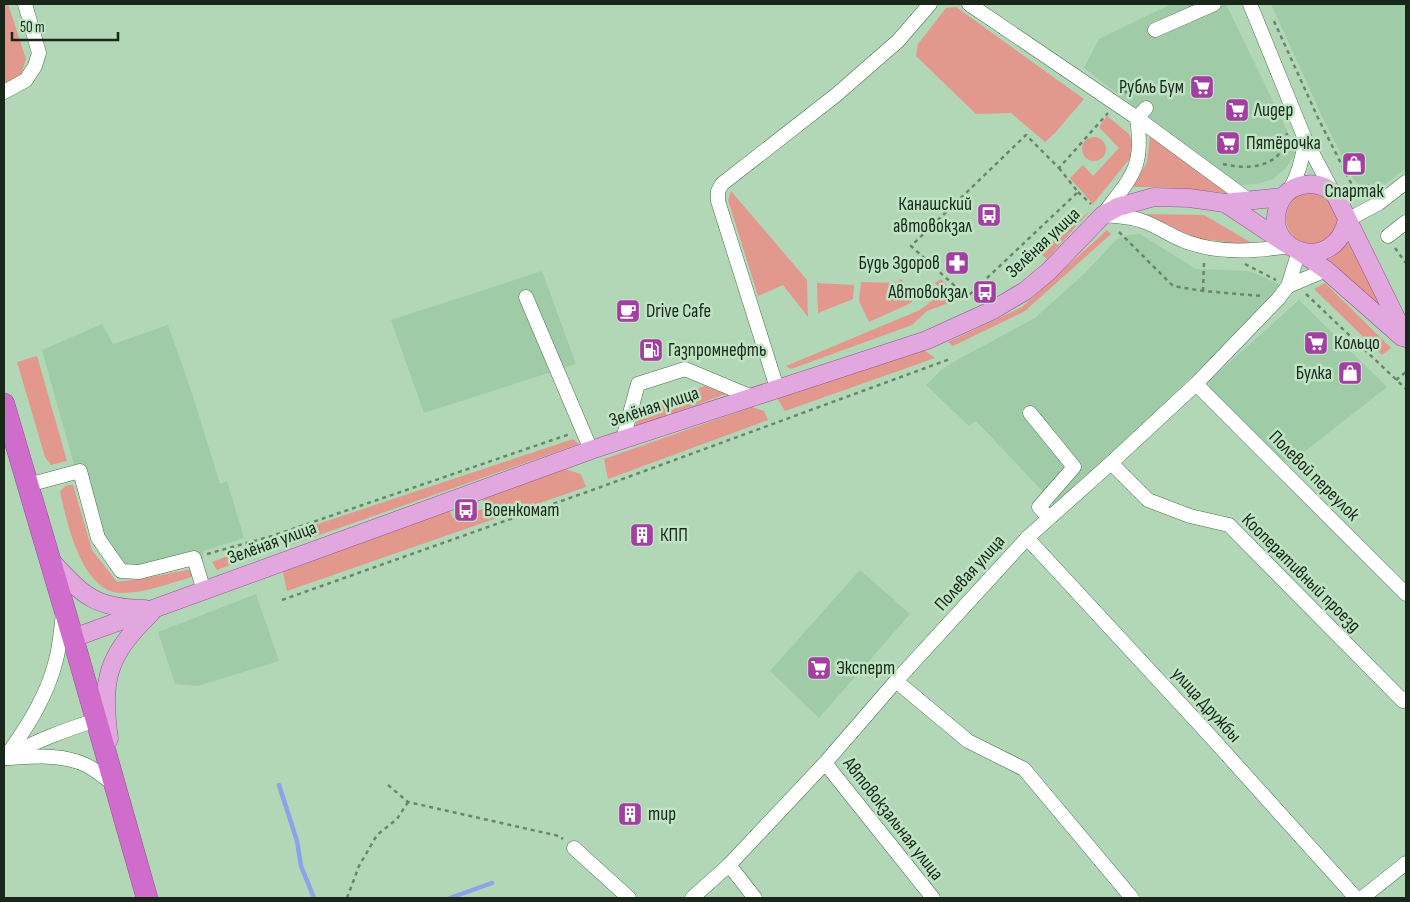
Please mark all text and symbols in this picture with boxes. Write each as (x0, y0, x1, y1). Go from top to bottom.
scale bar (12, 10, 119, 42)
text: 50 m (20, 18, 45, 37)
supermarket icon: Рубль Бум (1189, 74, 1215, 100)
place label: Рубль Бум (1119, 76, 1184, 99)
supermarket icon: Лидер (1224, 97, 1250, 123)
place label: Лидер (1253, 99, 1293, 122)
supermarket icon: Пятёрочка (1215, 130, 1241, 156)
place label: Пятёрочка (1246, 132, 1321, 155)
shop icon: Спартак (1341, 151, 1367, 177)
place label: Спартак (1324, 180, 1384, 203)
place label: Канашский автовокзал (893, 193, 972, 238)
bus stop icon: Канашский автовокзал (976, 202, 1002, 228)
street label: Зелёная улица (1001, 203, 1085, 283)
pharmacy icon: Будь Здоров (944, 250, 970, 276)
place label: Будь Здоров (859, 252, 940, 275)
bus stop icon: Автовокзал (972, 279, 998, 305)
place label: Автовокзал (887, 281, 968, 304)
cafe icon: Drive Cafe (615, 298, 641, 324)
place label: Drive Cafe (646, 300, 711, 323)
supermarket icon: Кольцо (1303, 330, 1329, 356)
place label: Кольцо (1334, 332, 1380, 355)
fuel station icon: Газпромнефть (638, 337, 664, 363)
place label: Газпромнефть (668, 339, 767, 362)
shop icon: Булка (1337, 360, 1363, 386)
place label: Булка (1296, 362, 1332, 385)
street label: Зелёная улица (606, 382, 702, 432)
street label: Полевой переулок (1264, 426, 1365, 527)
bus stop icon: Военкомат (453, 497, 479, 523)
place label: Военкомат (484, 499, 560, 522)
street label: Кооперативный проезд (1237, 509, 1365, 637)
street label: Зелёная улица (224, 516, 320, 570)
building icon: КПП (629, 522, 655, 548)
place label: КПП (660, 524, 688, 547)
street label: Полевая улица (930, 530, 1010, 616)
supermarket icon: Эксперт (806, 655, 832, 681)
place label: Эксперт (836, 657, 895, 680)
street label: улица Дружбы (1166, 663, 1246, 747)
street label: Автовокзальная улица (837, 752, 948, 885)
building icon: тир (617, 801, 643, 827)
place label: тир (648, 803, 676, 826)

